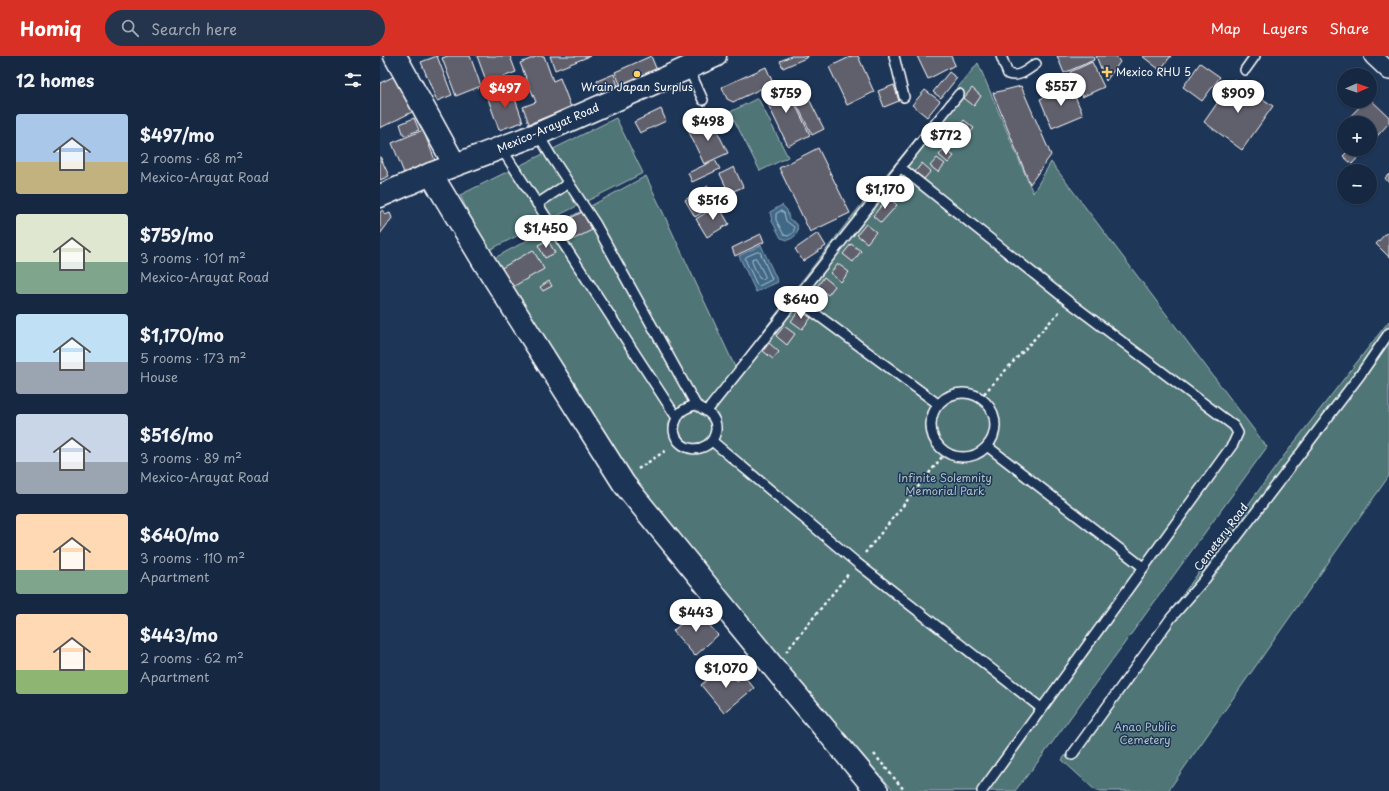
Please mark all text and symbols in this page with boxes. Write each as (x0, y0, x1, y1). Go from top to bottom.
search box (105, 10, 385, 46)
text: Homiq (20, 14, 81, 42)
icon: search (119, 17, 141, 39)
text: Search here (151, 17, 237, 40)
text: Map (1211, 18, 1241, 39)
text: Layers (1263, 18, 1308, 39)
text: Share (1330, 18, 1369, 39)
place label: Mexico RHU 5 (1116, 63, 1191, 80)
marker: Mexico RHU 5 (1101, 66, 1113, 78)
text: 12 homes (16, 67, 94, 93)
north arrow (1337, 68, 1377, 108)
map controls (1337, 68, 1377, 204)
icon: filters (342, 69, 364, 91)
marker: Wrain Japan Surplus (632, 69, 642, 79)
pin: $557 (1037, 73, 1085, 107)
pin: $497 (481, 75, 529, 109)
text: $557 (1045, 76, 1077, 95)
text: $497 (489, 78, 521, 97)
place label: Wrain Japan Surplus (581, 78, 693, 95)
pin: $759 (762, 80, 810, 114)
pin: $909 (1214, 80, 1262, 114)
text: $759 (770, 83, 802, 102)
text: $909 (1221, 83, 1255, 102)
street label: Mexico-Arayat Road (494, 98, 601, 157)
pin: $498 (684, 108, 732, 142)
text: $498 (691, 111, 725, 130)
button: + (1337, 116, 1377, 156)
text: $497/mo (140, 122, 214, 148)
pin: $772 (922, 122, 970, 156)
text: $772 (930, 125, 962, 144)
icon: home (48, 130, 96, 178)
text: 2 rooms · 68 m² (140, 148, 243, 167)
button: − (1337, 164, 1377, 204)
text: Mexico-Arayat Road (140, 167, 269, 186)
pin: $1,170 (852, 176, 918, 210)
text: $1,170 (865, 179, 905, 198)
pin: $516 (689, 187, 737, 221)
text: $516 (697, 190, 729, 209)
pin: $1,450 (513, 215, 579, 249)
text: $1,450 (524, 218, 568, 237)
text: $759/mo (140, 222, 213, 248)
icon: home (48, 230, 96, 278)
text: 3 rooms · 101 m² (140, 248, 246, 267)
text: Mexico-Arayat Road (140, 267, 269, 286)
pin: $640 (777, 286, 825, 320)
text: $640 (783, 289, 819, 308)
text: $1,170/mo (140, 322, 224, 348)
icon: home (48, 330, 96, 378)
text: 5 rooms · 173 m² (140, 348, 246, 367)
text: House (140, 367, 178, 386)
text: $516/mo (140, 422, 213, 448)
icon: home (48, 430, 96, 478)
text: 3 rooms · 89 m² (140, 448, 242, 467)
text: Mexico-Arayat Road (140, 467, 269, 486)
park label: Infinite Solemnity Memorial Park (898, 469, 992, 499)
street label: Cemetery Road (1189, 499, 1252, 574)
text: $640/mo (140, 522, 219, 548)
icon: home (48, 530, 96, 578)
text: 3 rooms · 110 m² (140, 548, 245, 567)
text: Apartment (140, 567, 209, 586)
pin: $443 (672, 599, 720, 633)
text: $443 (679, 602, 713, 621)
text: $443/mo (140, 622, 218, 648)
icon: home (48, 630, 96, 678)
text: 2 rooms · 62 m² (140, 648, 244, 667)
pin: $1,070 (693, 655, 759, 689)
text: $1,070 (704, 658, 748, 677)
text: Apartment (140, 667, 209, 686)
park label: Anao Public Cemetery (1114, 718, 1176, 748)

